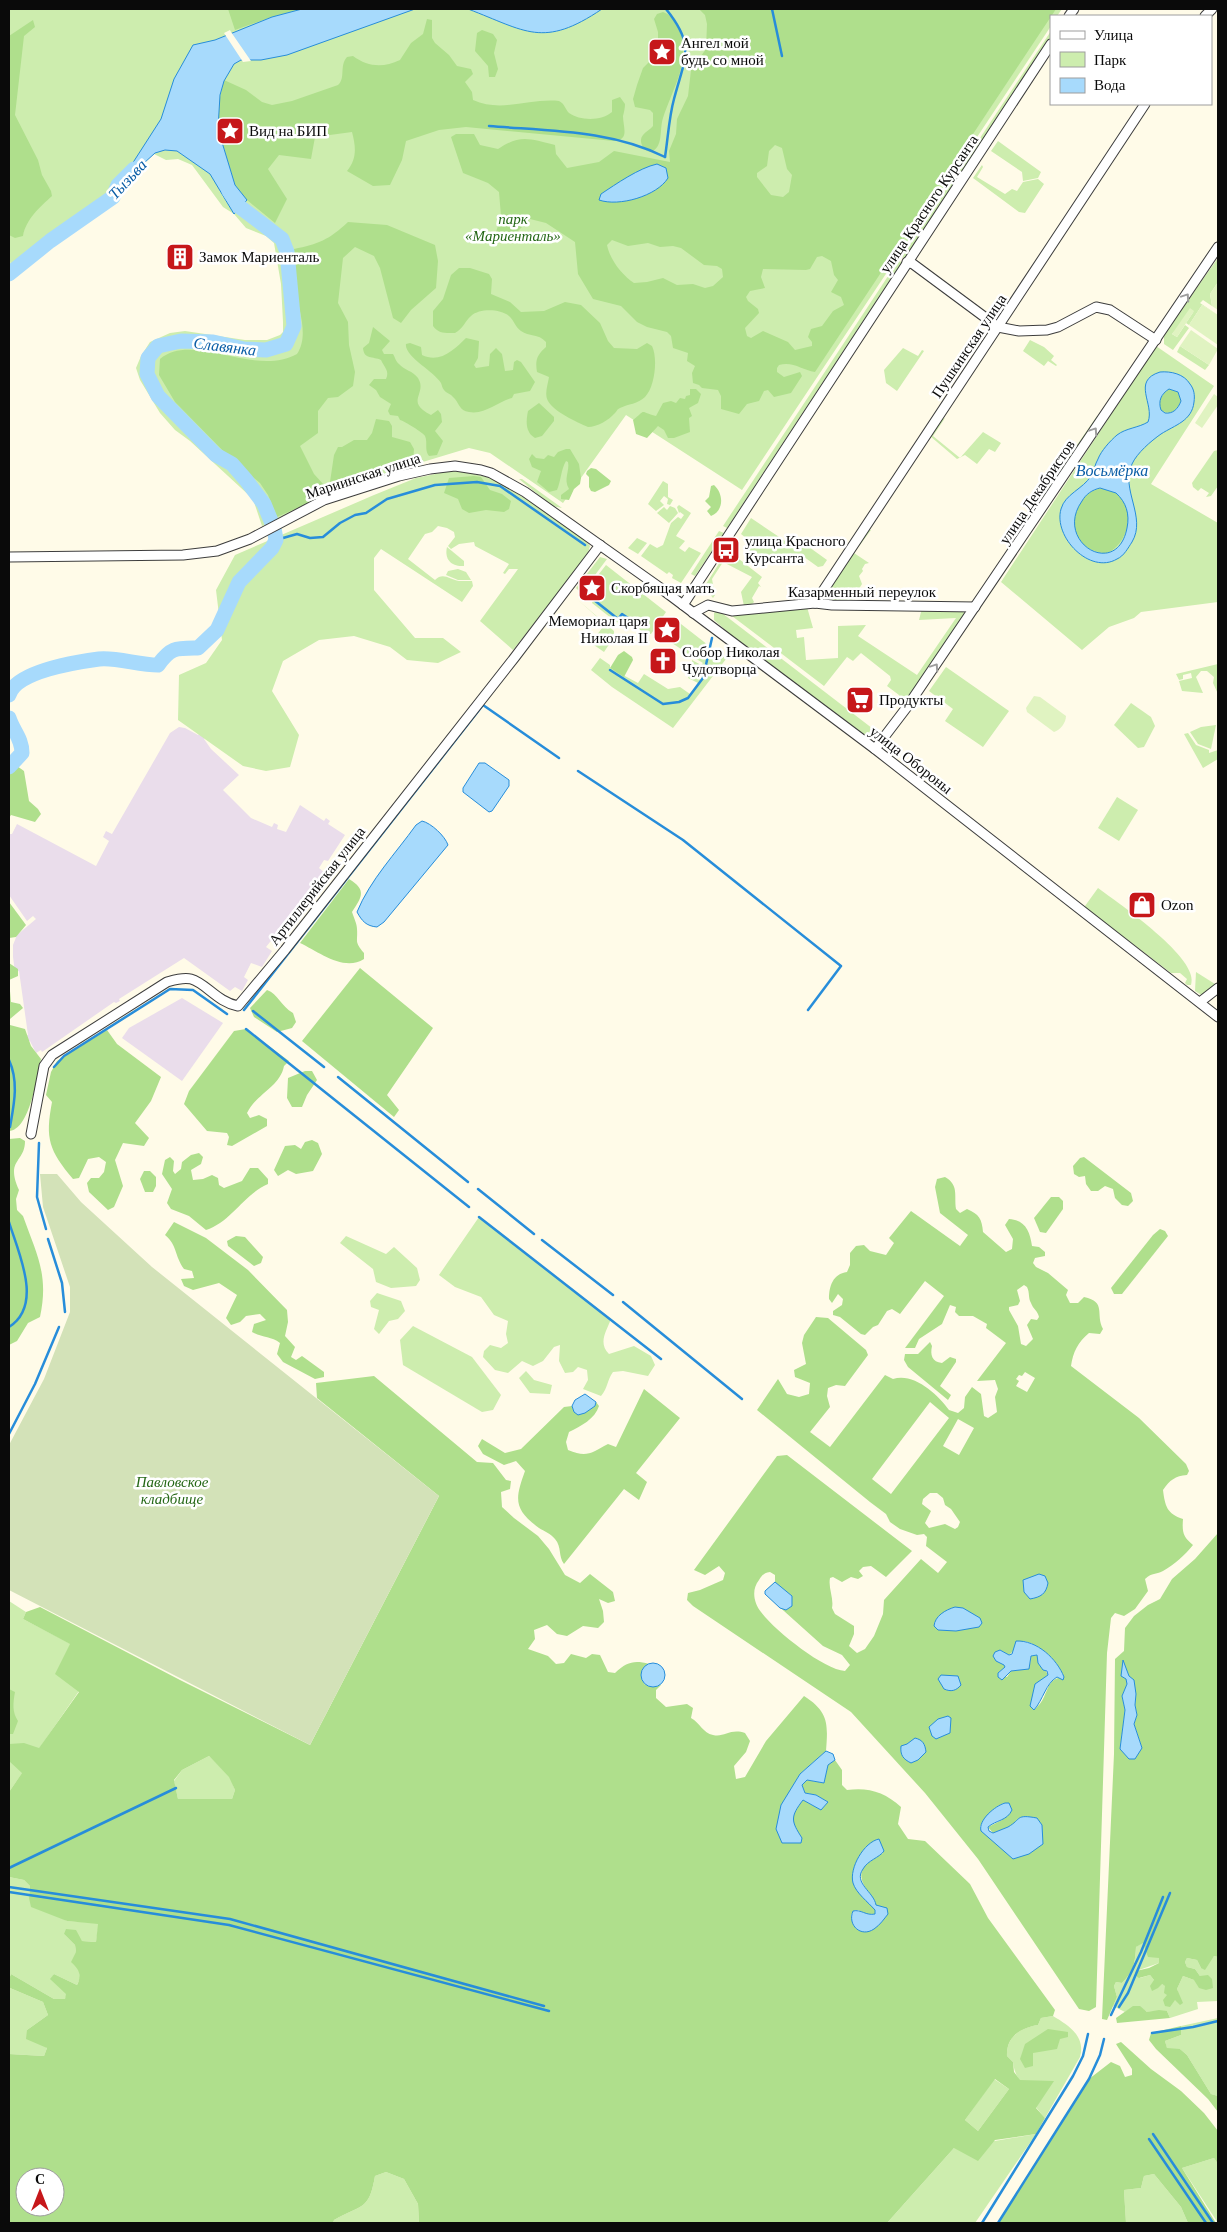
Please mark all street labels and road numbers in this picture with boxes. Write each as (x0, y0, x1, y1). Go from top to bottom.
street label: улица Красного Курсанта (877, 132, 981, 276)
street label: Пушкинская улица (928, 291, 1010, 401)
street label: улица Декабристов (996, 437, 1078, 547)
street label: Мариинская улица (304, 450, 423, 502)
street label: Казарменный переулок (788, 584, 937, 600)
street label: улица Обороны (867, 723, 955, 797)
street label: Артиллерийская улица (266, 823, 368, 948)

